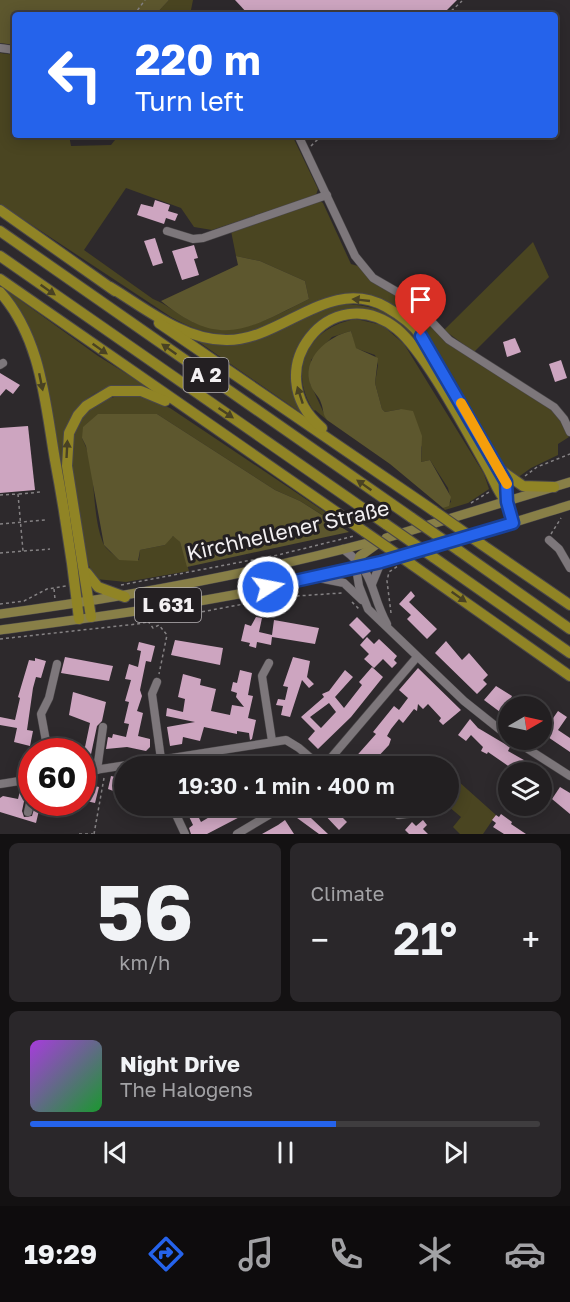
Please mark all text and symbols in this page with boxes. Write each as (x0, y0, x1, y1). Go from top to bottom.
text: 220 m (135, 34, 261, 84)
icon: left (36, 36, 114, 114)
text: Turn left (135, 85, 244, 117)
pin (395, 274, 446, 336)
icon: arrive (404, 283, 437, 316)
one-way arrow (40, 284, 56, 295)
one-way arrow (352, 295, 371, 305)
one-way arrow (91, 343, 107, 355)
one-way arrow (162, 343, 178, 355)
road number: A 2 (184, 358, 228, 392)
one-way arrow (37, 373, 46, 392)
one-way arrow (295, 386, 304, 404)
one-way arrow (217, 407, 234, 418)
one-way arrow (63, 440, 72, 459)
one-way arrow (356, 480, 372, 491)
street label: Kirchhellener Straße (184, 494, 392, 566)
position arrow (236, 555, 300, 619)
road number: L 631 (135, 588, 201, 622)
one-way arrow (450, 591, 466, 603)
north arrow (498, 696, 552, 750)
map controls (498, 696, 552, 816)
speed limit sign: 60 (18, 738, 96, 816)
button: layers (498, 762, 552, 816)
text: 19:30 · 1 min · 400 m (178, 772, 395, 799)
text: 56 (96, 864, 193, 957)
text: Climate (311, 881, 384, 905)
text: 21° (393, 911, 457, 965)
text: − (311, 920, 329, 959)
text: + (522, 920, 540, 959)
text: km/h (119, 950, 170, 974)
text: Night Drive (120, 1050, 240, 1077)
text: The Halogens (120, 1077, 253, 1101)
icon: previous (99, 1136, 132, 1169)
icon: pause (269, 1136, 302, 1169)
icon: next (439, 1136, 472, 1169)
icon: directions (145, 1233, 187, 1275)
icon: music (235, 1233, 277, 1275)
icon: phone (325, 1233, 367, 1275)
icon: climate (414, 1233, 456, 1275)
icon: car (504, 1233, 546, 1275)
text: 19:29 (24, 1238, 97, 1270)

